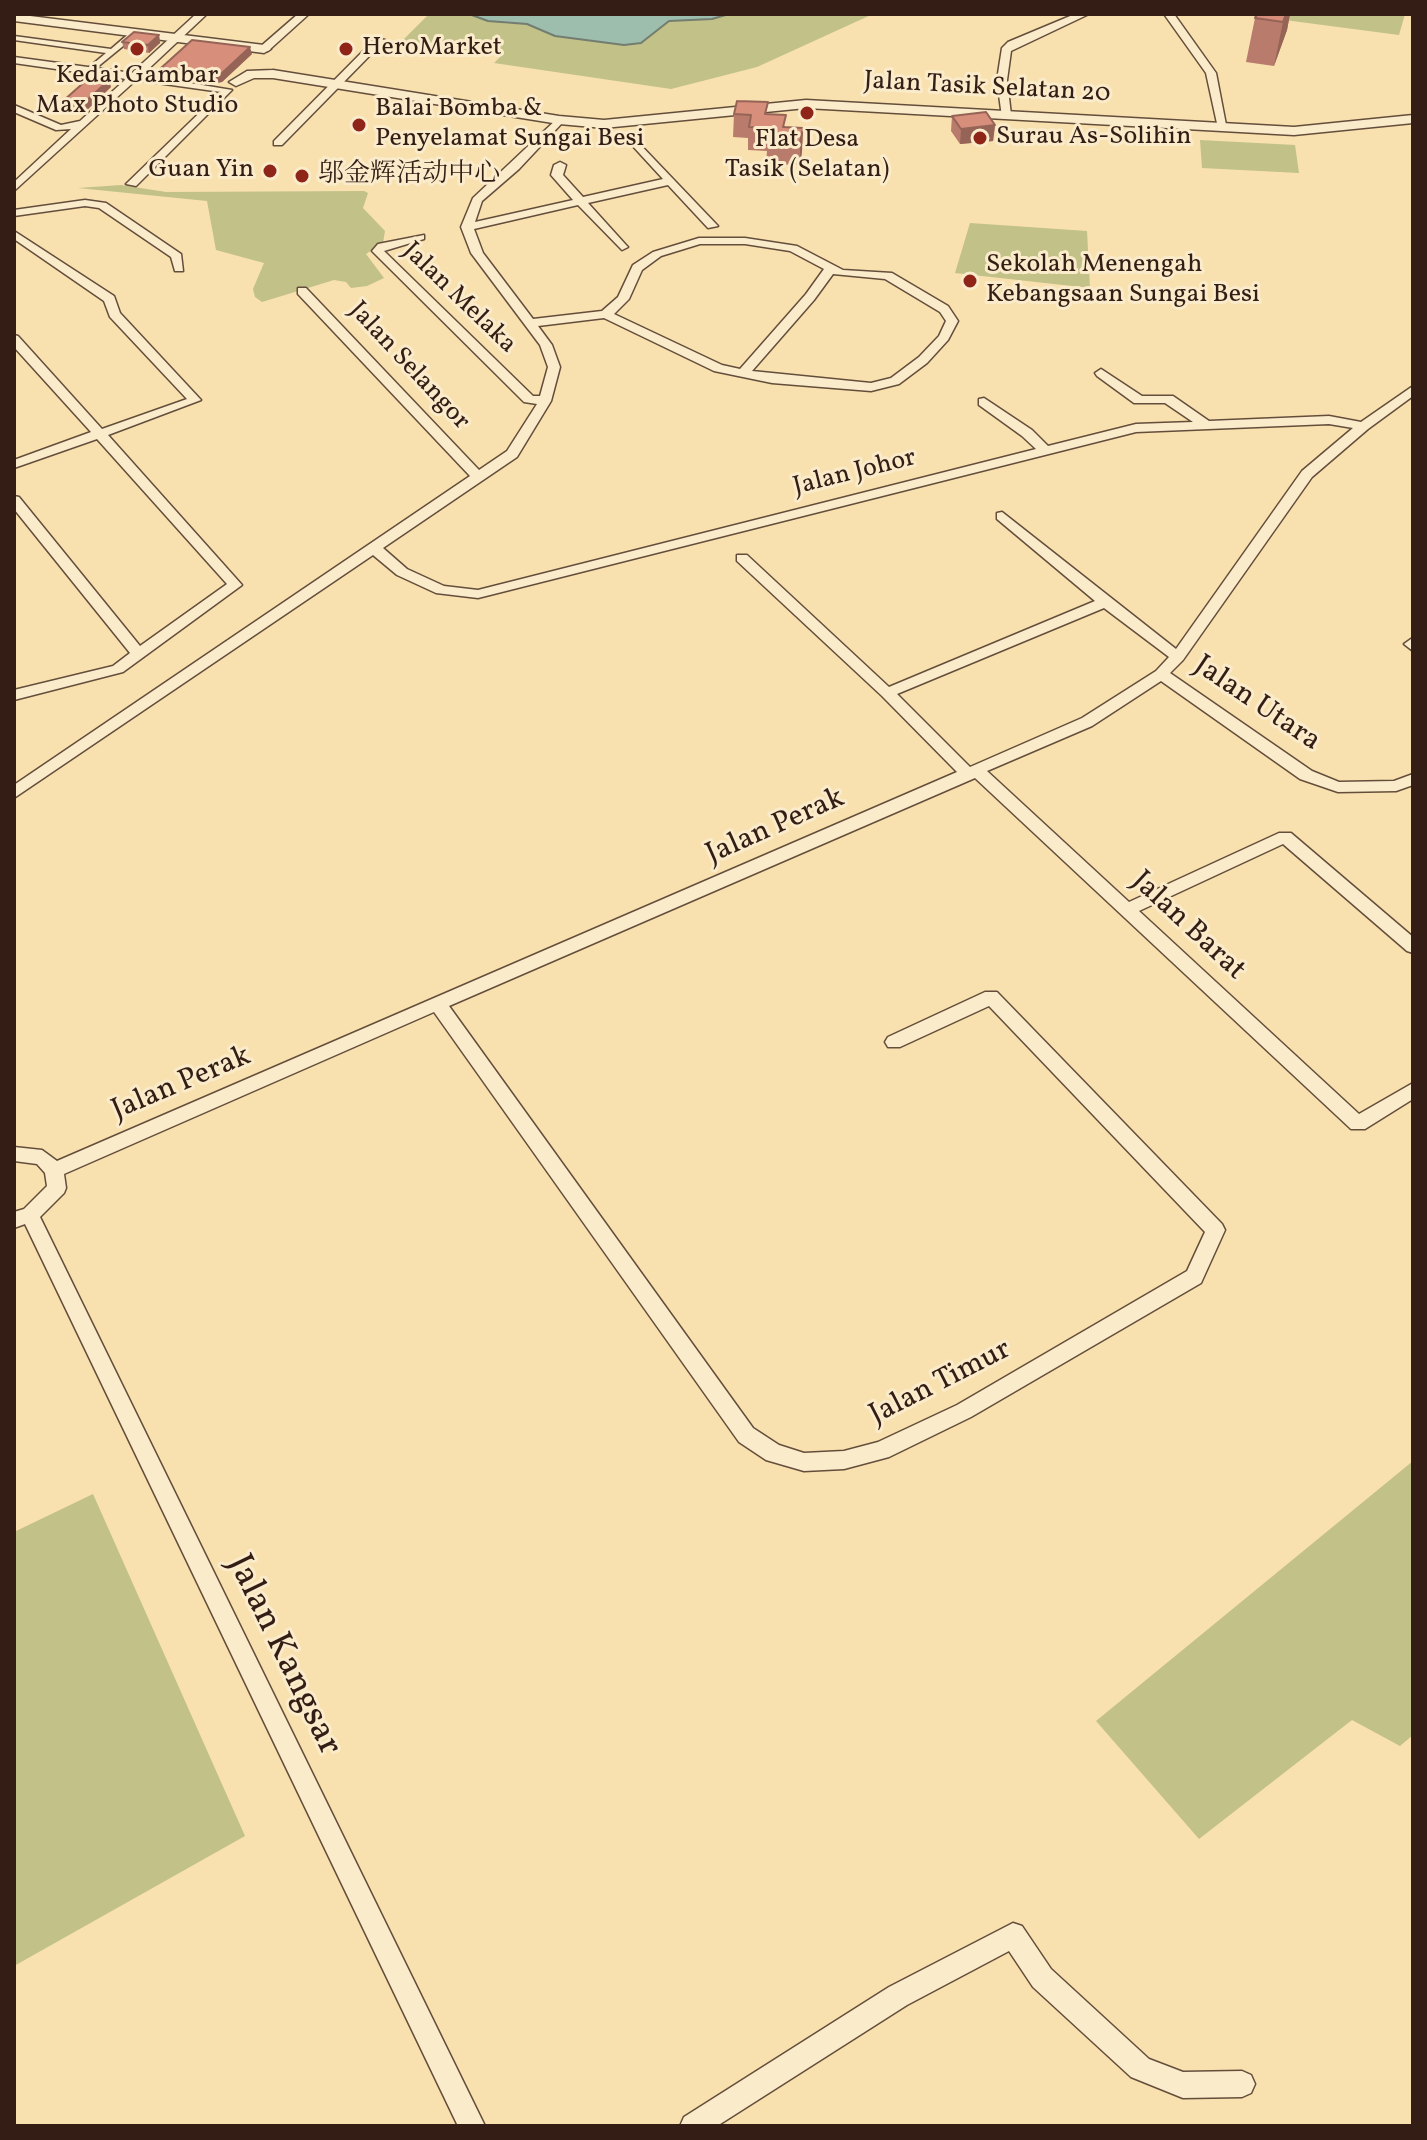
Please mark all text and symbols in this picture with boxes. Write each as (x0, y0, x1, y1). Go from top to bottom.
place label: HeroMarket (362, 33, 502, 65)
marker: Kedai Gambar Max Photo Studio (128, 40, 146, 58)
marker: HeroMarket (337, 40, 355, 58)
place label: Kedai Gambar Max Photo Studio (36, 61, 238, 122)
street label: Jalan Tasik Selatan 20 (863, 67, 1111, 111)
place label: Balai Bomba & Penyelamat Sungai Besi (375, 94, 644, 156)
marker: Flat Desa Tasik (Selatan) (798, 104, 816, 122)
marker: Balai Bomba & Penyelamat Sungai Besi (350, 116, 368, 134)
place label: Surau As-Solihin (996, 122, 1191, 154)
place label: Flat Desa Tasik (Selatan) (725, 125, 889, 186)
marker: Surau As-Solihin (971, 129, 989, 147)
place label: Guan Yin (148, 155, 254, 187)
place label: 邬金辉活动中心 (318, 160, 500, 192)
marker: Guan Yin (261, 162, 279, 180)
marker: 邬金辉活动中心 (293, 167, 311, 185)
street label: Jalan Melaka (394, 237, 522, 361)
place label: Sekolah Menengah Kebangsaan Sungai Besi (986, 250, 1260, 312)
marker: Sekolah Menengah Kebangsaan Sungai Besi (961, 272, 979, 290)
street label: Jalan Selangor (341, 296, 475, 438)
street label: Jalan Johor (790, 444, 920, 504)
street label: Jalan Utara (1185, 649, 1327, 761)
street label: Jalan Perak (701, 782, 851, 874)
street label: Jalan Barat (1122, 865, 1252, 989)
street label: Jalan Perak (107, 1040, 257, 1130)
street label: Jalan Timur (864, 1333, 1018, 1435)
street label: Jalan Kangsar (215, 1549, 349, 1763)

